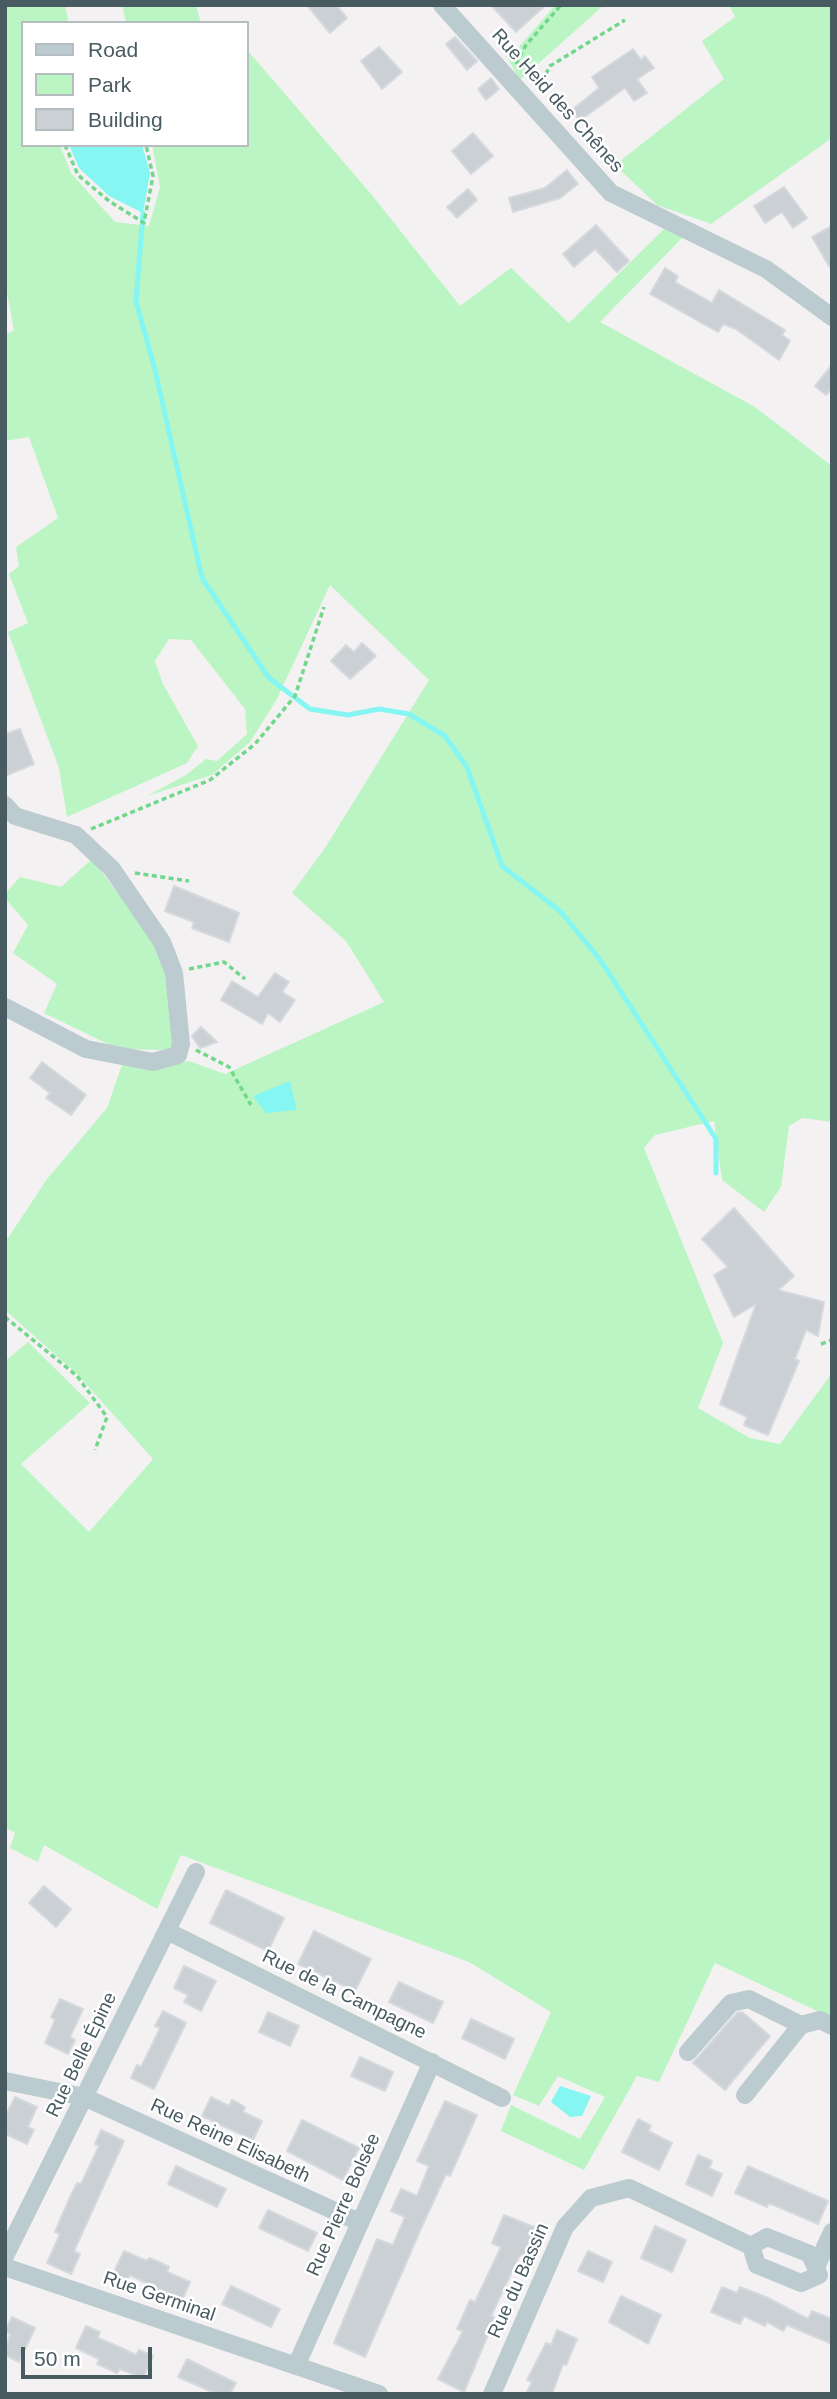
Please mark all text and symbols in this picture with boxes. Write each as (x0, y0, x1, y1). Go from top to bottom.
legend (21, 21, 248, 147)
street label: Rue Heid des Chênes (486, 24, 628, 178)
text: Road (88, 38, 138, 61)
text: Park (88, 73, 131, 96)
text: Building (88, 108, 163, 131)
street label: Rue de la Campagne (258, 1945, 430, 2045)
street label: Rue Belle Épine (42, 1989, 122, 2121)
street label: Rue Reine Elisabeth (147, 2094, 313, 2188)
street label: Rue Pierre Bolsée (302, 2130, 386, 2280)
street label: Rue du Bassin (483, 2220, 555, 2342)
street label: Rue Germinal (100, 2267, 218, 2327)
scale bar (24, 2332, 156, 2376)
text: 50 m (34, 2347, 81, 2370)

